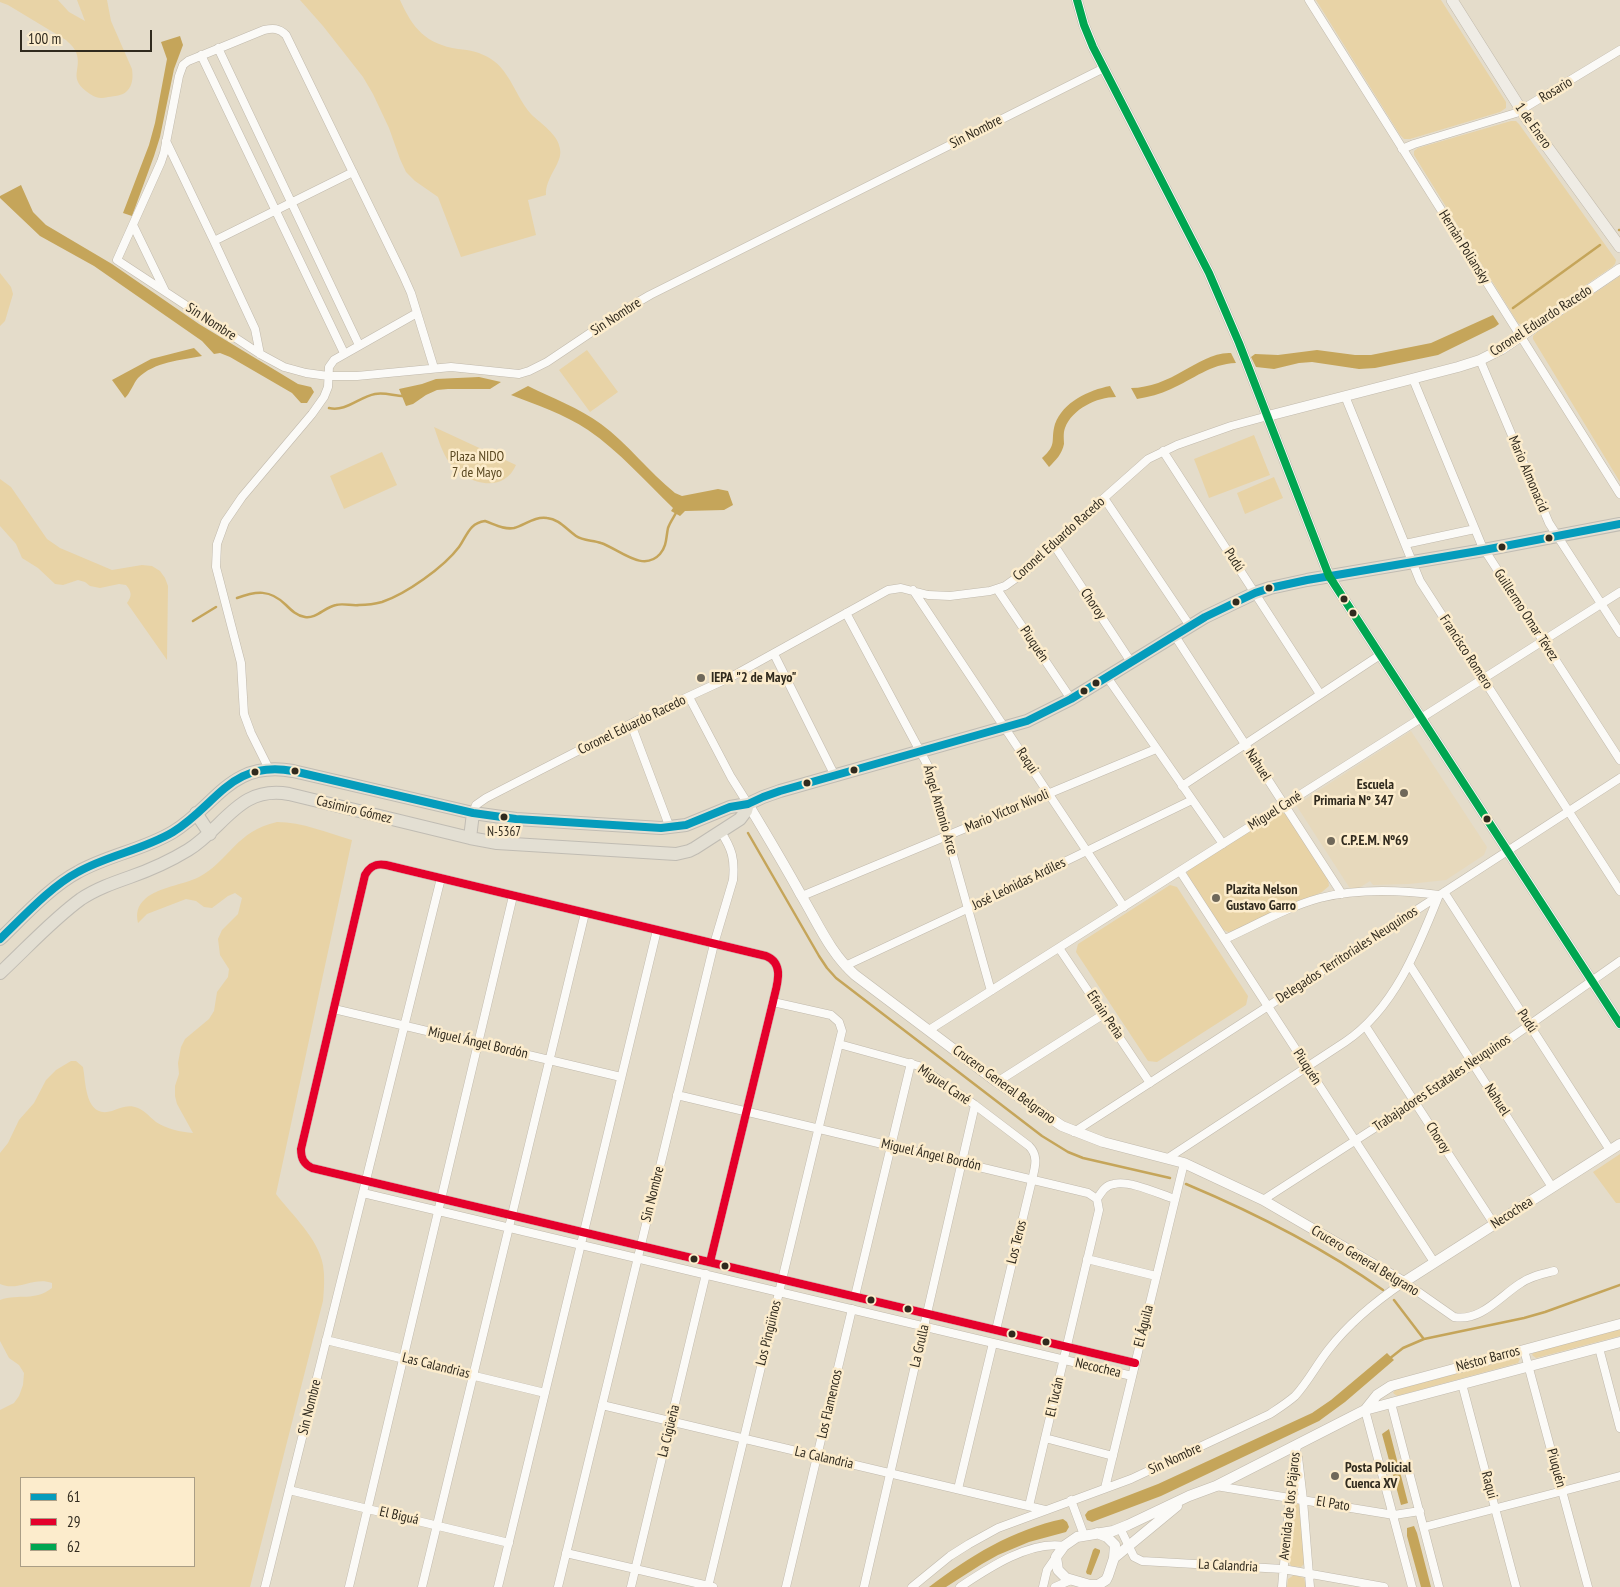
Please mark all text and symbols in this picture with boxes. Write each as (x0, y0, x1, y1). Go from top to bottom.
scale bar (22, 20, 155, 52)
text: 100 m (28, 29, 61, 48)
street label: Rosario (1536, 74, 1576, 106)
street label: 1 de Enero (1511, 100, 1555, 152)
street label: Sin Nombre (947, 112, 1005, 152)
street label: Hernán Poliansky (1435, 207, 1493, 287)
street label: Coronel Eduardo Racedo (1487, 282, 1595, 360)
street label: Sin Nombre (588, 295, 644, 339)
street label: Sin Nombre (183, 300, 239, 344)
street label: Mario Almonacid (1504, 433, 1552, 515)
park label: Plaza NIDO 7 de Mayo (450, 449, 504, 482)
street label: Coronel Eduardo Racedo (1010, 493, 1108, 585)
unlabelled marker (1544, 533, 1554, 543)
unlabelled marker (1497, 542, 1507, 552)
street label: Pudú (1220, 545, 1248, 575)
street label: Guillermo Omar Tévez (1490, 566, 1562, 664)
unlabelled marker (1264, 583, 1274, 593)
street label: Choroy (1077, 585, 1109, 623)
unlabelled marker (1339, 594, 1349, 604)
unlabelled marker (1231, 597, 1241, 607)
unlabelled marker (1348, 608, 1358, 618)
street label: Francisco Romero (1436, 612, 1496, 692)
street label: Piuquén (1016, 623, 1052, 665)
place label: IEPA "2 de Mayo" (711, 670, 796, 686)
marker: IEPA "2 de Mayo" (695, 672, 707, 684)
unlabelled marker (1091, 678, 1101, 688)
unlabelled marker (1079, 686, 1089, 696)
street label: Coronel Eduardo Racedo (575, 692, 689, 758)
street label: Raqui (1012, 745, 1042, 777)
street label: Nahuel (1242, 746, 1274, 784)
street label: Ángel Antonio Arce (919, 763, 961, 857)
unlabelled marker (849, 765, 859, 775)
unlabelled marker (290, 766, 300, 776)
unlabelled marker (250, 767, 260, 777)
place label: Escuela Primaria N° 347 (1314, 777, 1394, 810)
unlabelled marker (802, 778, 812, 788)
street label: Mario Víctor Nívoli (963, 786, 1051, 836)
marker: Escuela Primaria N° 347 (1398, 787, 1410, 799)
street label: Miguel Cané (1245, 788, 1305, 834)
street label: Casimiro Gómez (314, 792, 394, 828)
marker: N-5367 (499, 812, 509, 822)
unlabelled marker (1482, 814, 1492, 824)
place label: N-5367 (487, 824, 521, 840)
place label: C.P.E.M. Nº69 (1341, 833, 1408, 849)
marker: C.P.E.M. Nº69 (1325, 835, 1337, 847)
street label: José Leónidas Ardiles (970, 854, 1068, 914)
place label: Plazita Nelson Gustavo Garro (1226, 882, 1297, 914)
marker: Plazita Nelson Gustavo Garro (1210, 892, 1222, 904)
street label: Delegados Territoriales Neuquinos (1273, 903, 1421, 1007)
street label: Efrain Peña (1083, 988, 1127, 1042)
street label: Pudú (1513, 1006, 1541, 1036)
street label: Miguel Ángel Bordón (427, 1023, 529, 1063)
street label: Trabajadores Estatales Neuquinos (1370, 1031, 1514, 1135)
street label: Crucero General Belgrano (949, 1042, 1059, 1128)
street label: Piuquén (1289, 1046, 1325, 1088)
street label: Miguel Cané (914, 1061, 974, 1109)
street label: Nahuel (1481, 1081, 1513, 1119)
street label: Choroy (1422, 1119, 1454, 1157)
street label: Miguel Ángel Bordón (880, 1135, 982, 1175)
street label: Sin Nombre (638, 1165, 668, 1223)
street label: Necochea (1488, 1193, 1536, 1233)
street label: Los Teros (1004, 1219, 1030, 1265)
street label: Crucero General Belgrano (1308, 1222, 1422, 1300)
unlabelled marker (689, 1254, 699, 1264)
unlabelled marker (720, 1261, 730, 1271)
unlabelled marker (866, 1295, 876, 1305)
street label: Los Pingüinos (753, 1299, 785, 1367)
street label: El Águila (1131, 1303, 1157, 1349)
unlabelled marker (903, 1304, 913, 1314)
street label: La Grulla (907, 1323, 933, 1369)
unlabelled marker (1007, 1329, 1017, 1339)
unlabelled marker (1041, 1337, 1051, 1347)
street label: Néstor Barros (1454, 1342, 1522, 1376)
street label: Las Calandrias (400, 1350, 472, 1382)
street label: Necochea (1073, 1355, 1123, 1381)
street label: Los Flamencos (814, 1368, 846, 1440)
street label: El Tucán (1042, 1376, 1068, 1418)
street label: Sin Nombre (295, 1378, 325, 1436)
street label: La Cigüeña (654, 1403, 684, 1459)
street label: Sin Nombre (1146, 1439, 1204, 1479)
street label: La Calandria (793, 1443, 855, 1473)
street label: Piuquén (1543, 1447, 1569, 1489)
street label: Avenida de los Pájaros (1276, 1451, 1304, 1561)
place label: Posta Policial Cuenca XV (1345, 1460, 1411, 1492)
marker: Posta Policial Cuenca XV (1329, 1470, 1341, 1482)
street label: Raqui (1477, 1470, 1501, 1500)
legend (20, 1477, 195, 1567)
text: 61 (67, 1487, 81, 1506)
street label: El Pato (1315, 1493, 1351, 1515)
street label: El Biguá (378, 1503, 420, 1529)
text: 29 (67, 1512, 81, 1531)
text: 62 (67, 1537, 81, 1556)
street label: La Calandria (1198, 1556, 1258, 1576)

